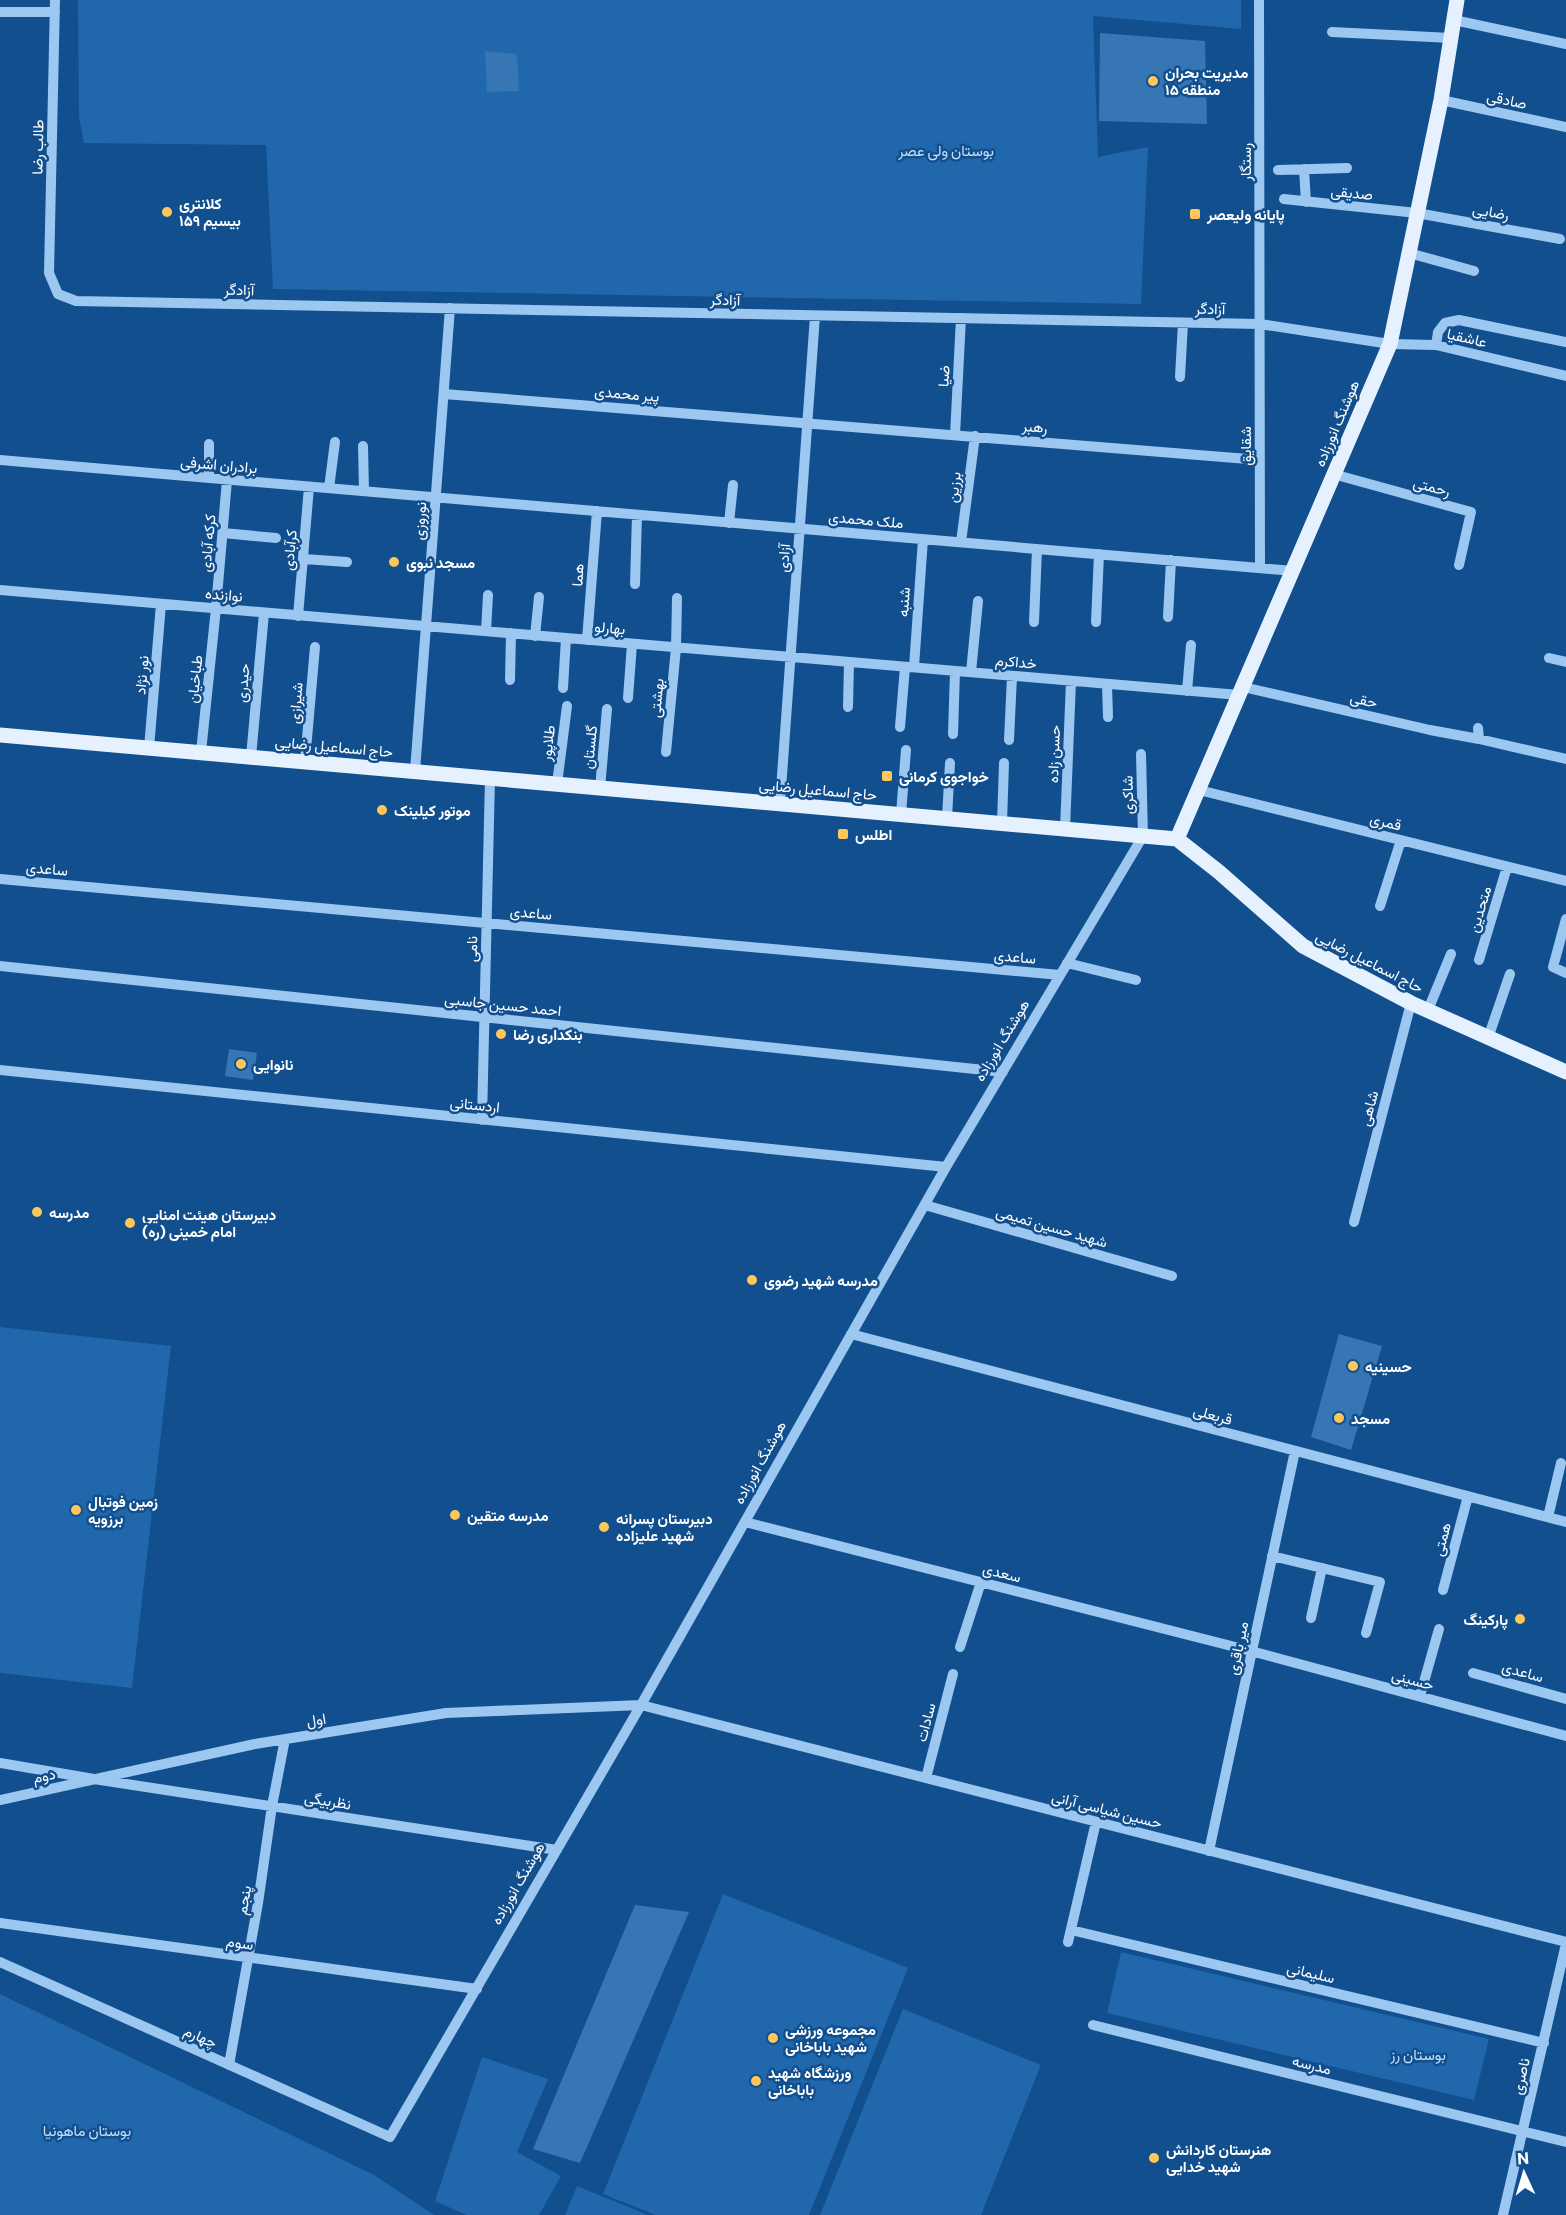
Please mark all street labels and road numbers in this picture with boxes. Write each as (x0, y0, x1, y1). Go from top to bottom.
street label: صادقی (1485, 86, 1529, 114)
street label: طالب رضا (28, 119, 47, 175)
street label: رستگار (1236, 143, 1255, 182)
street label: صدیقی (1330, 181, 1374, 205)
street label: رضایی (1471, 199, 1511, 225)
street label: آزادگر (223, 280, 256, 299)
street label: آزادگر (709, 290, 742, 309)
street label: آزادگر (1194, 299, 1227, 318)
street label: عاشقیا (1445, 324, 1489, 351)
street label: ضیا (933, 365, 954, 387)
street label: هوشنگ انورزاده (1310, 377, 1363, 469)
street label: پیر محمدی (594, 381, 660, 407)
street label: رهبر (1020, 416, 1048, 437)
street label: شقایق (1236, 426, 1256, 466)
street label: برادران اشرفی (180, 452, 258, 478)
street label: برزین (942, 470, 966, 504)
street label: رحمتی (1411, 472, 1453, 502)
street label: نوروزی (409, 501, 431, 541)
street label: ملک محمدی (828, 507, 904, 533)
street label: کرکه آبادی (196, 513, 221, 573)
street label: کرآبادی (278, 528, 302, 571)
street label: آزادی (773, 541, 795, 573)
street label: هما (567, 563, 587, 587)
street label: نوازنده (204, 583, 244, 606)
street label: شنبه (893, 586, 914, 618)
street label: بهارلو (594, 617, 626, 638)
street label: خداکرم (994, 650, 1038, 674)
street label: طباخیان (183, 654, 207, 704)
street label: نور نژاد (130, 655, 153, 695)
street label: حیدری (231, 663, 255, 703)
street label: بهشتی (645, 677, 669, 719)
street label: شیرازی (284, 681, 308, 725)
street label: حقی (1348, 687, 1379, 713)
street label: طلاپور (536, 724, 560, 763)
street label: گلستان (578, 724, 601, 770)
street label: حسن زاده (1043, 725, 1065, 783)
street label: حاج اسماعیل رضایی (274, 732, 394, 763)
street label: حاج اسماعیل رضایی (758, 775, 878, 806)
street label: شاکری (1118, 775, 1138, 815)
street label: قمری (1368, 808, 1404, 836)
street label: ساعدی (25, 857, 69, 881)
street label: متحدین (1463, 884, 1496, 935)
street label: ساعدی (509, 901, 553, 925)
street label: حاج اسماعیل رضایی (1312, 926, 1427, 999)
street label: نامی (462, 936, 482, 962)
street label: ساعدی (993, 945, 1037, 969)
street label: احمد حسین جاسبی (443, 989, 562, 1021)
street label: هوشنگ انورزاده (970, 996, 1033, 1085)
street label: شاهی (1355, 1088, 1383, 1128)
street label: اردستانی (449, 1092, 501, 1118)
street label: شهید حسین تمیمی (994, 1201, 1110, 1252)
street label: قربعلی (1191, 1400, 1235, 1430)
street label: هوشنگ انورزاده (729, 1417, 790, 1507)
street label: همتی (1428, 1520, 1456, 1558)
street label: سعدی (980, 1559, 1023, 1587)
street label: میر باقری (1223, 1620, 1253, 1677)
street label: ساعدی (1500, 1657, 1546, 1687)
street label: حسینی (1389, 1665, 1436, 1695)
street label: سادات (911, 1700, 939, 1743)
street label: اول (305, 1709, 327, 1730)
street label: دوم (31, 1764, 57, 1788)
street label: نظربیگی (303, 1787, 353, 1815)
street label: حسین شیاسی آرانی (1049, 1787, 1164, 1833)
street label: هوشنگ انورزاده (486, 1839, 549, 1928)
street label: پنجم (232, 1884, 256, 1916)
street label: سوم (225, 1931, 255, 1955)
street label: سلیمانی (1285, 1958, 1337, 1988)
street label: چهارم (181, 2021, 220, 2053)
street label: مدرسه (1290, 2050, 1333, 2078)
street label: ناصری (1507, 2056, 1535, 2097)

